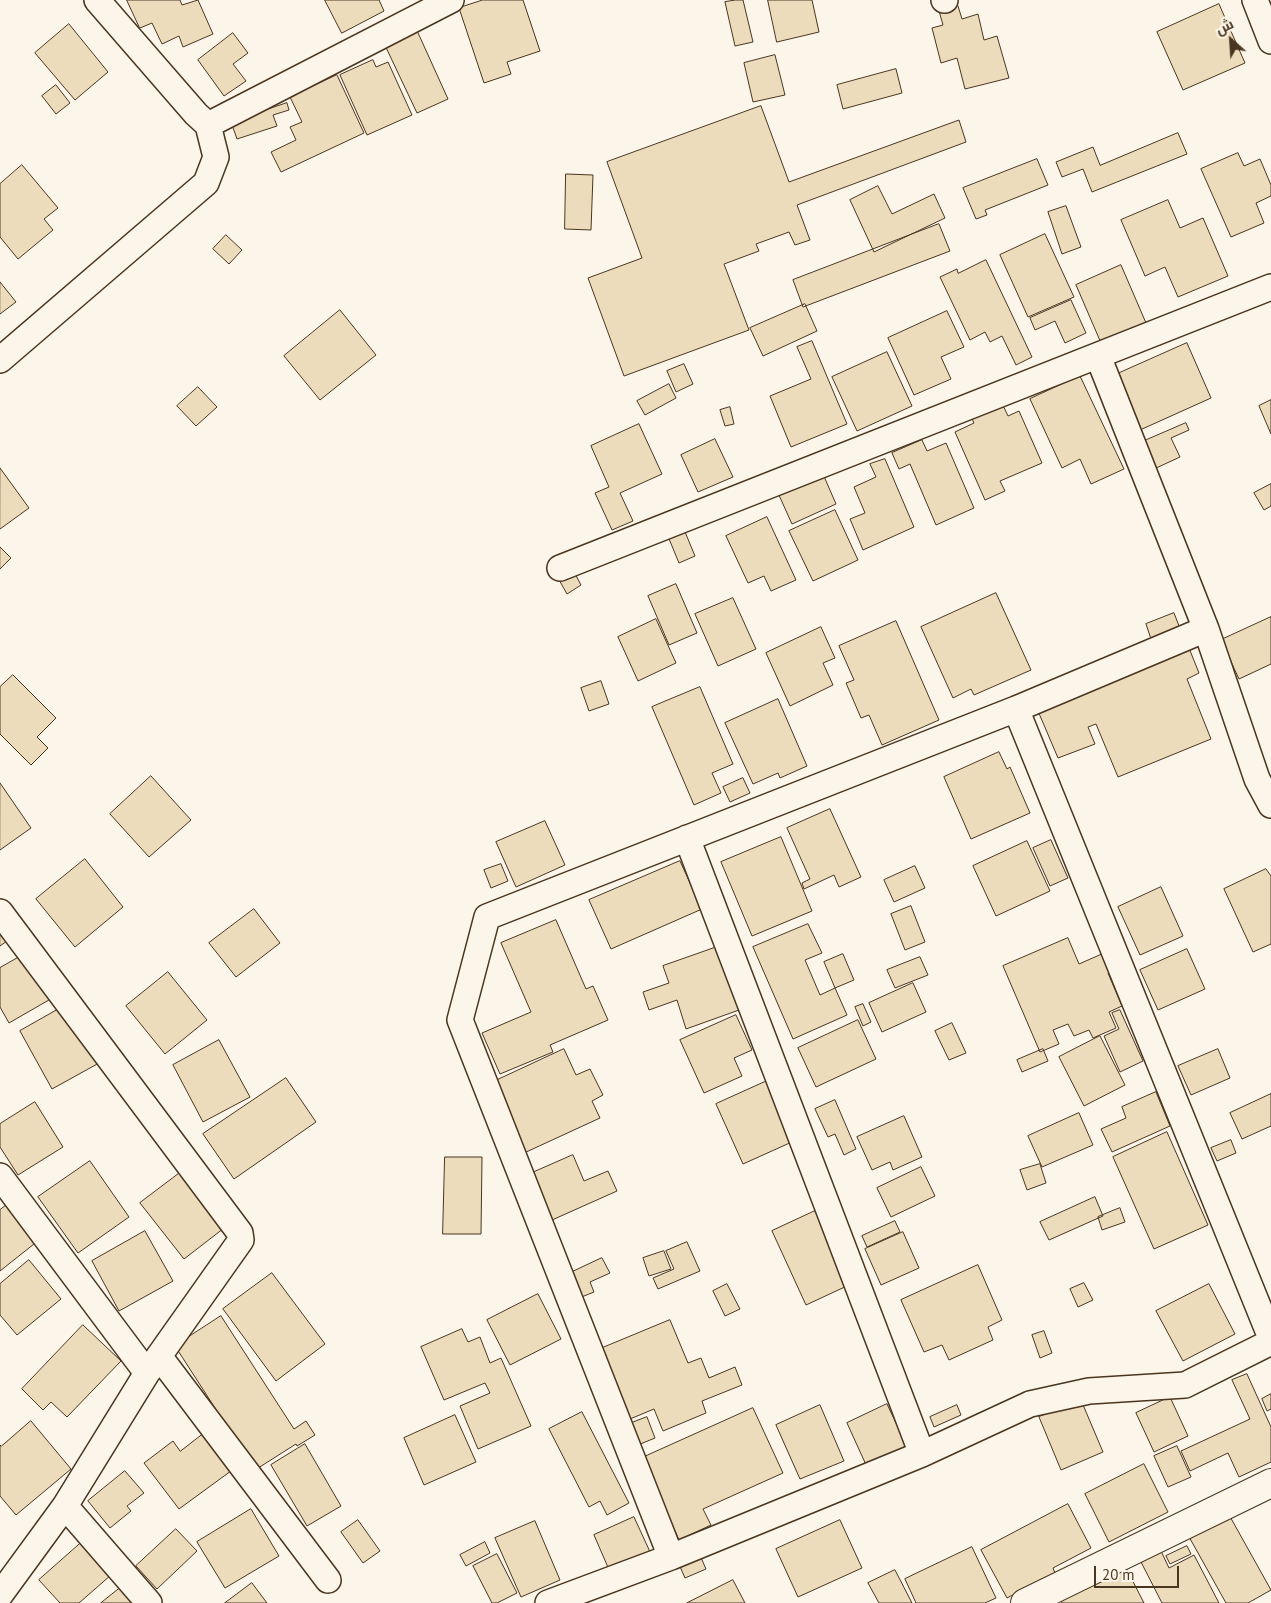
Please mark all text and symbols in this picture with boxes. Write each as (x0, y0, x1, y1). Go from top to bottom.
text: ش (1212, 14, 1236, 39)
north arrow (1206, 15, 1256, 65)
scale bar (1096, 1556, 1181, 1588)
text: 20 m (1102, 1565, 1135, 1584)

